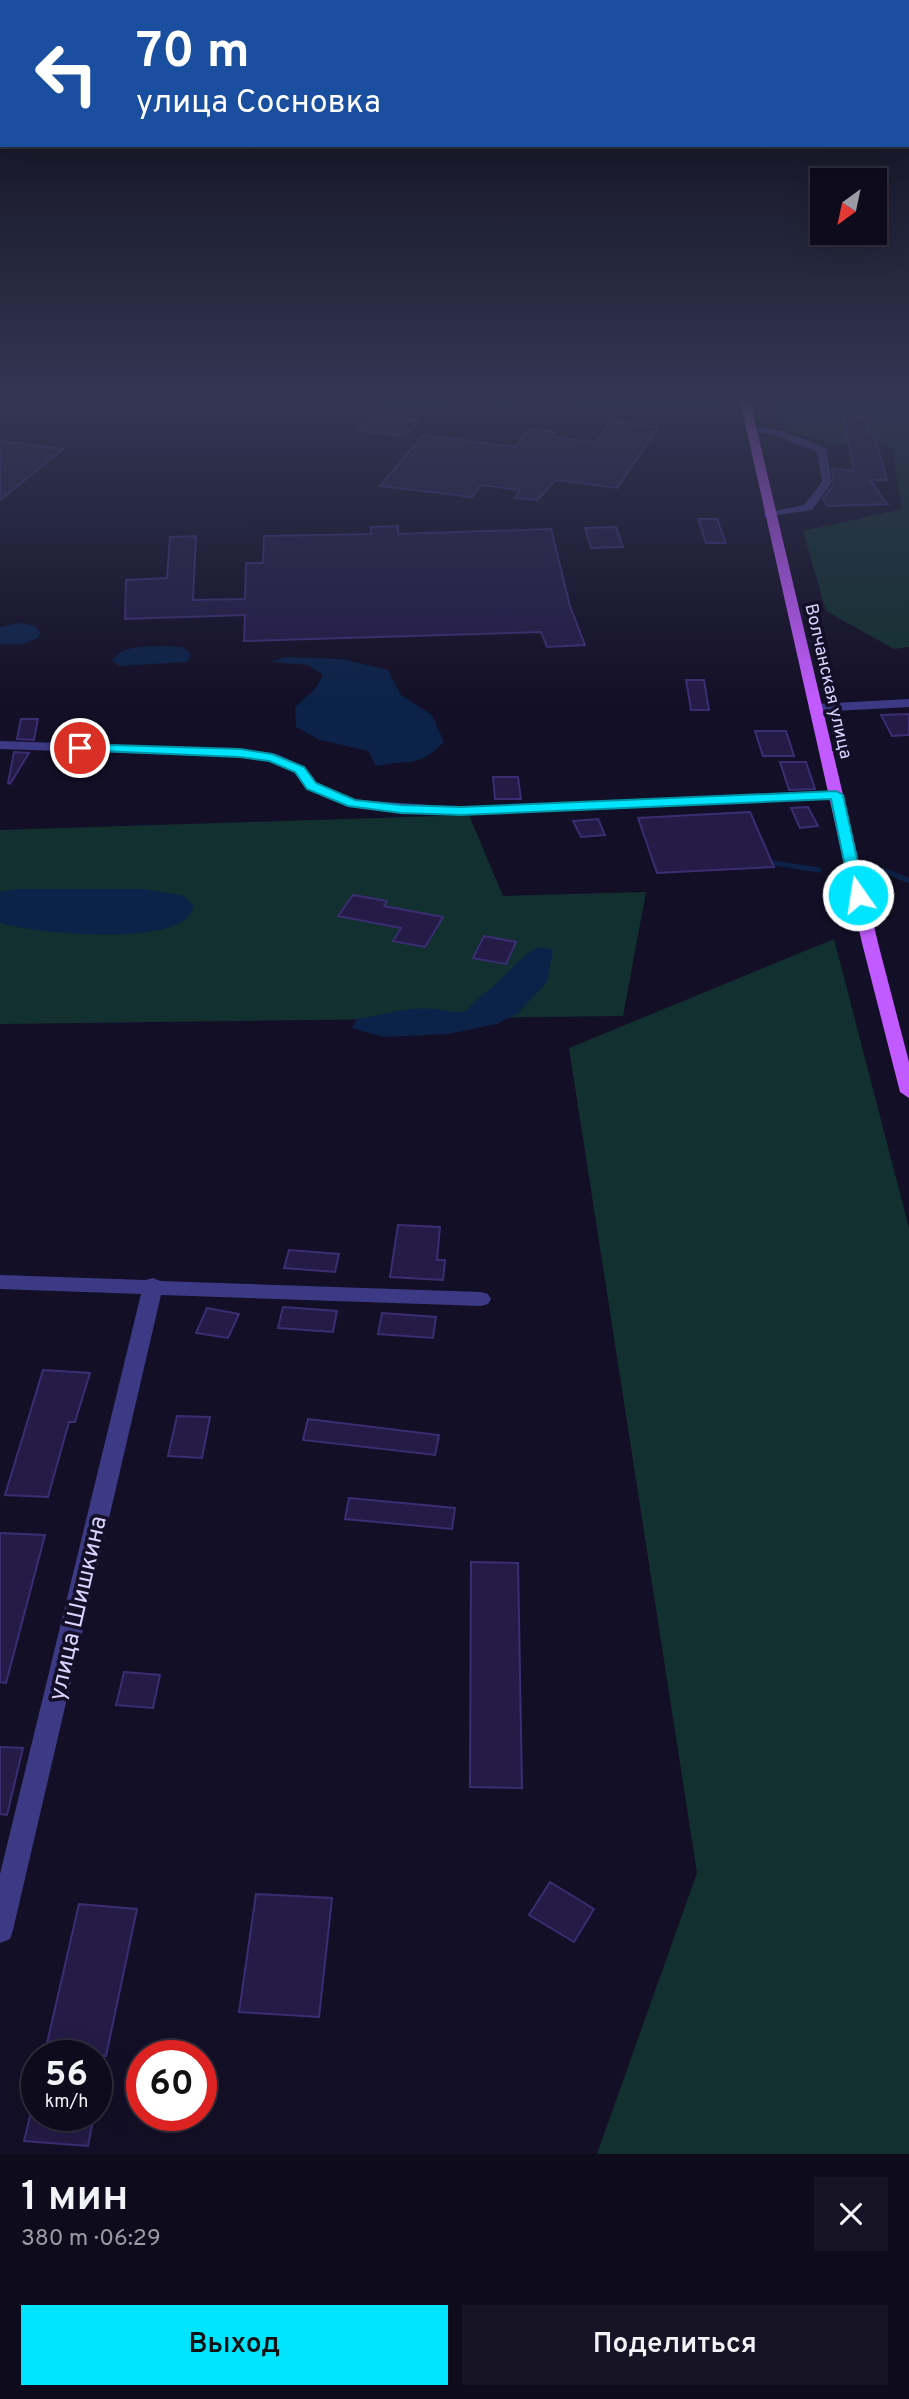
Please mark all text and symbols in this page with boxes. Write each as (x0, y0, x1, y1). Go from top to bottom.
text: 70 m (136, 23, 250, 85)
icon: left (21, 28, 112, 119)
text: улица Сосновка (136, 84, 381, 124)
north arrow (810, 168, 887, 245)
map controls (810, 168, 887, 245)
street label: Волчанская улица (798, 601, 857, 761)
pin (50, 718, 110, 778)
icon: arrive (61, 729, 99, 767)
position arrow (821, 858, 895, 932)
street label: улица Шишкина (43, 1513, 115, 1704)
speed limit sign: 60 (126, 2040, 217, 2131)
text: 56 (45, 2054, 88, 2098)
text: km/h (45, 2091, 88, 2114)
text: 1 мин (21, 2172, 128, 2225)
button: close (814, 2177, 888, 2251)
text: 380 m · 06:29 (21, 2225, 161, 2254)
button: Выход (21, 2305, 448, 2385)
button: Поделиться (462, 2305, 888, 2385)

